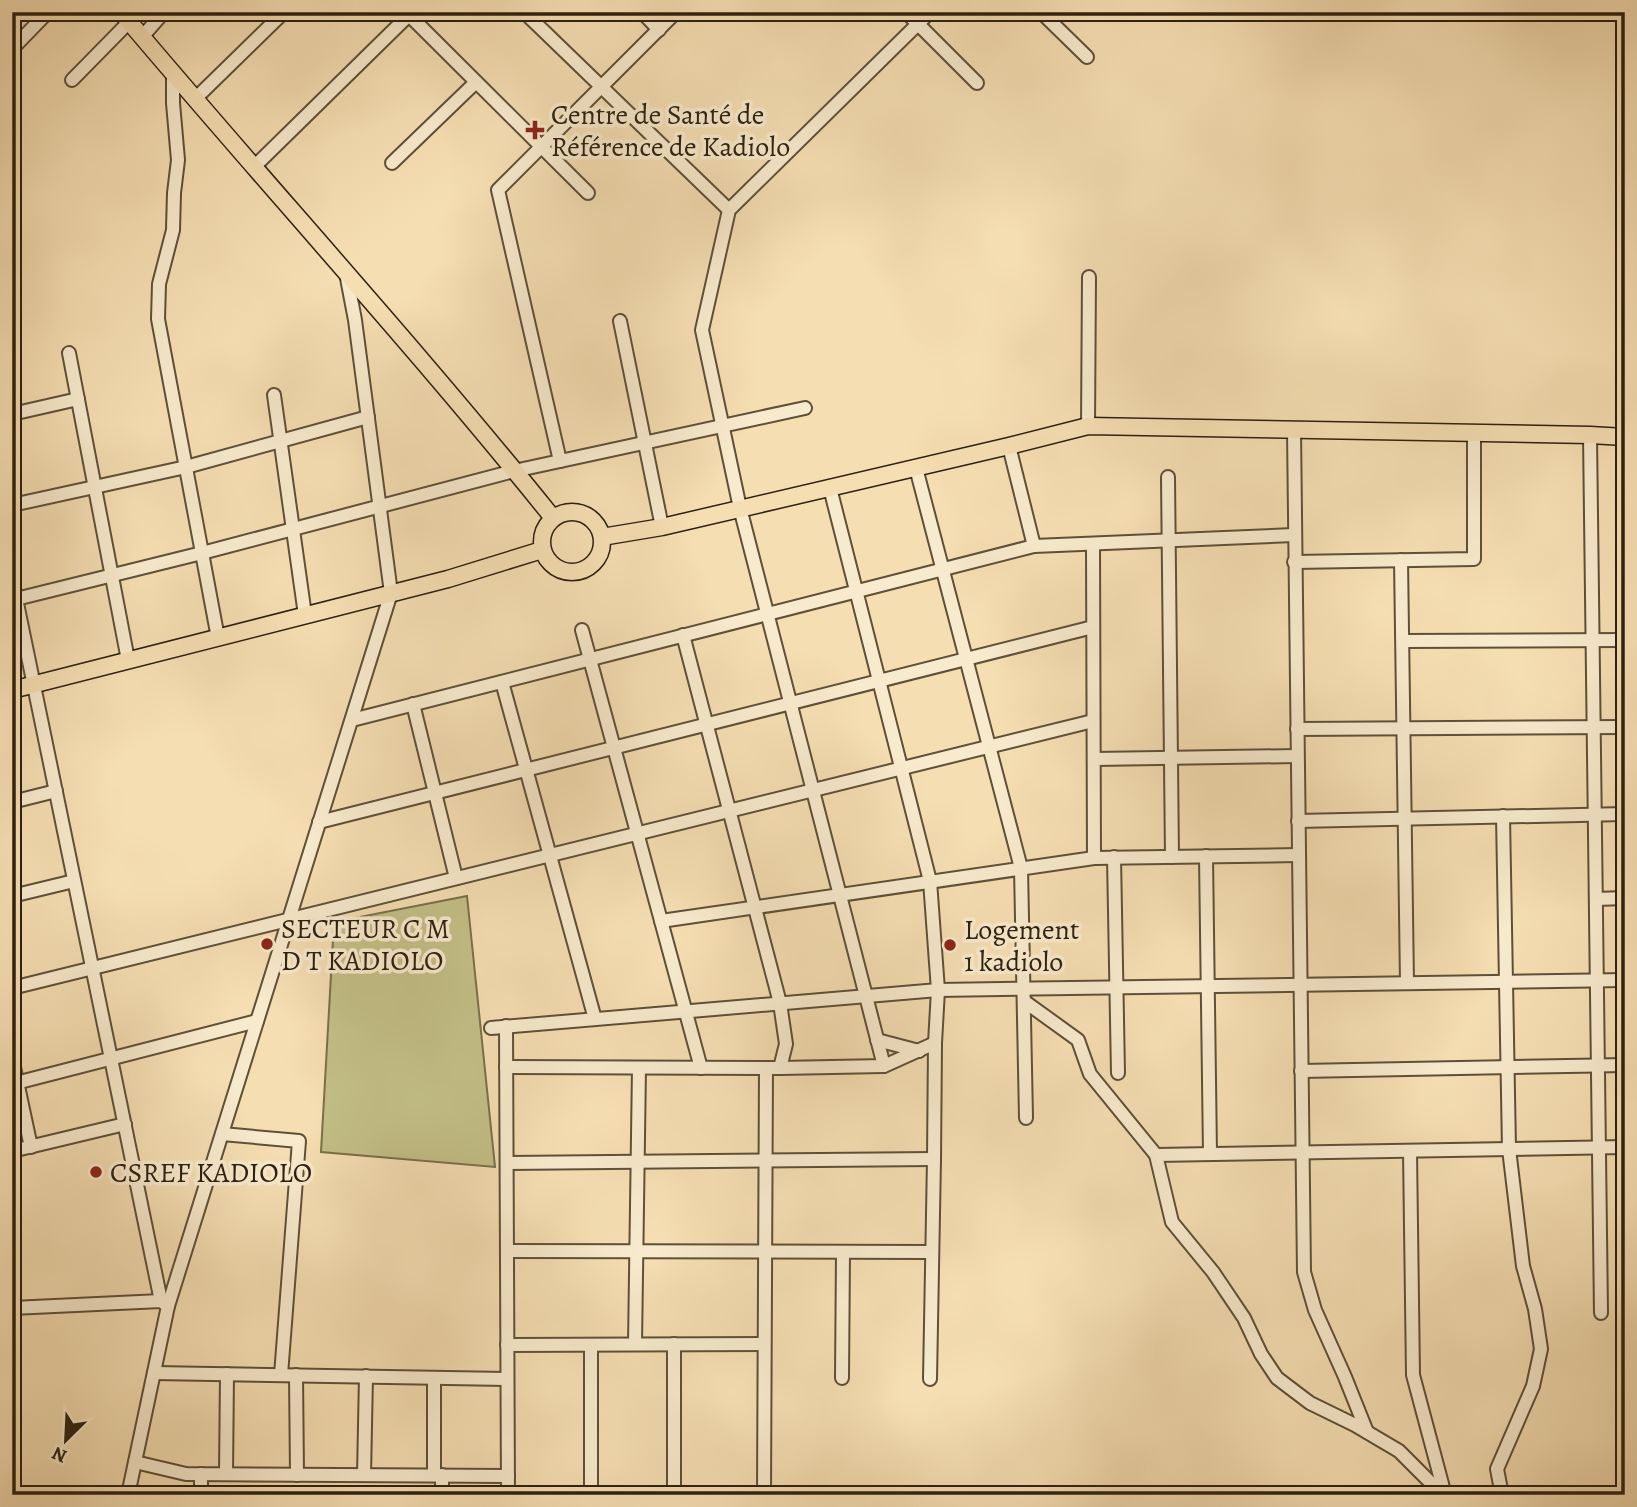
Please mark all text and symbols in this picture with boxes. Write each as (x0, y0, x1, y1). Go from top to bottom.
place label: Centre de Santé de Référence de Kadiolo (551, 96, 790, 166)
marker: Centre de Santé de Référence de Kadiolo (525, 120, 545, 140)
place label: SECTEUR C M D T KADIOLO (281, 910, 450, 980)
place label: Logement 1 kadiolo (964, 911, 1079, 981)
marker: SECTEUR C M D T KADIOLO (259, 936, 275, 952)
marker: Logement 1 kadiolo (942, 937, 958, 953)
place label: CSREF KADIOLO (110, 1154, 312, 1192)
marker: CSREF KADIOLO (88, 1164, 104, 1180)
north arrow (32, 1406, 102, 1476)
text: N (48, 1440, 71, 1469)

